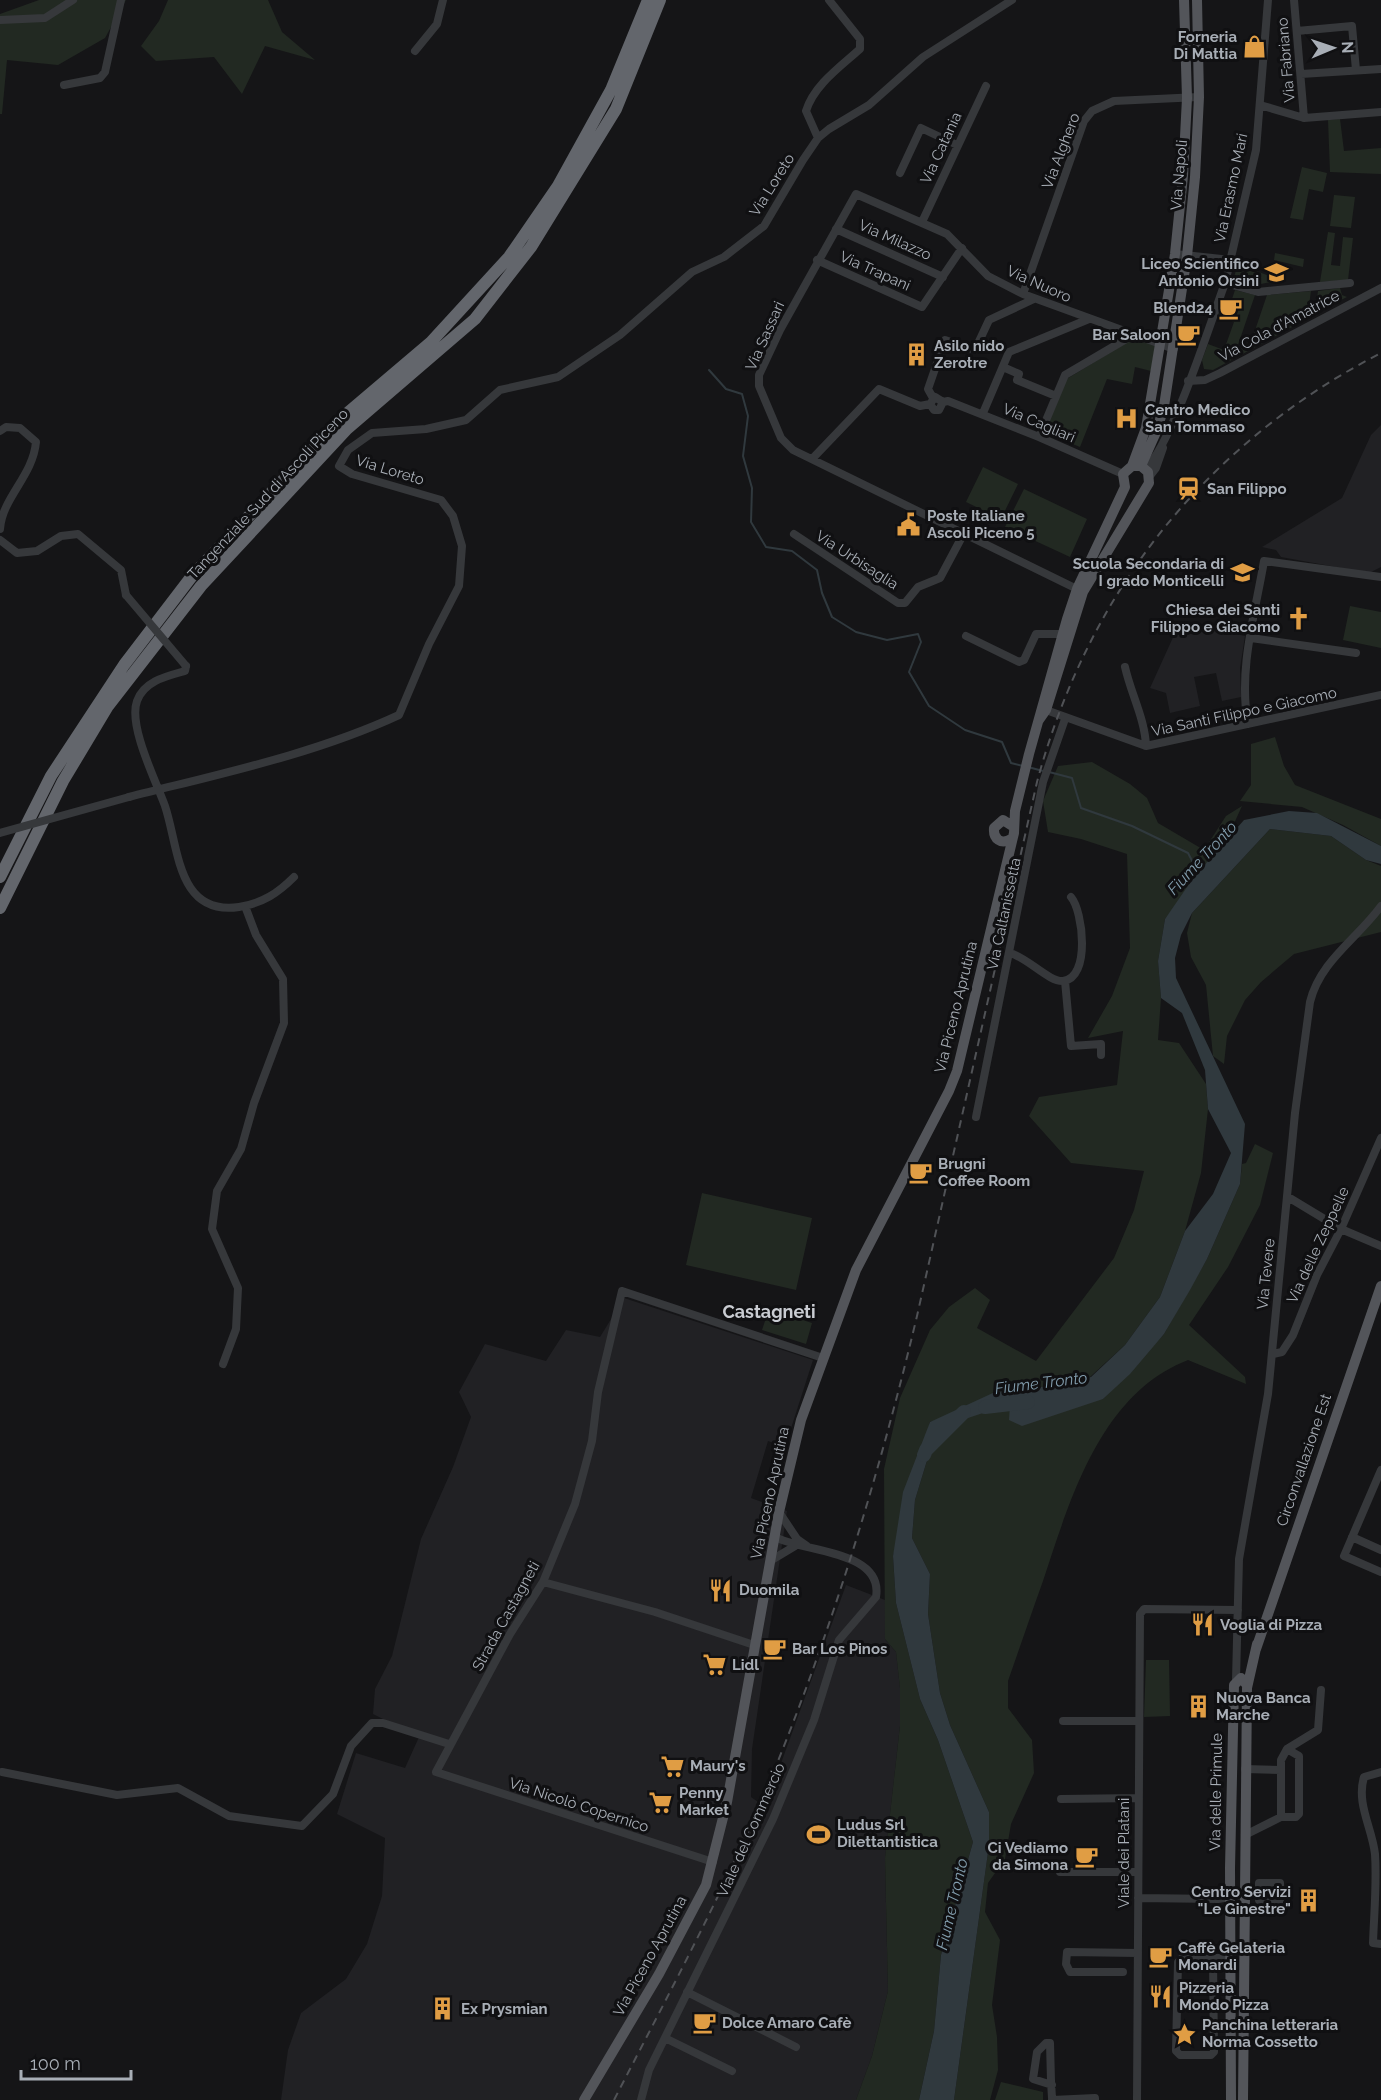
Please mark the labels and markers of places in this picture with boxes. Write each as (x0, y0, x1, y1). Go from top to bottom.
place label: Forneria Di Mattia (1174, 28, 1237, 63)
shop icon: Forneria Di Mattia (1242, 33, 1268, 59)
place label: Liceo Scientifico Antonio Orsini (1141, 255, 1259, 290)
school or university icon: Liceo Scientifico Antonio Orsini (1264, 260, 1290, 286)
cafe icon: Blend24 (1218, 295, 1244, 321)
place label: Blend24 (1153, 299, 1213, 317)
cafe icon: Bar Saloon (1175, 322, 1201, 348)
place label: Bar Saloon (1092, 326, 1170, 344)
place label: Asilo nido Zerotre (934, 337, 1004, 372)
building icon: Asilo nido Zerotre (903, 342, 929, 368)
place label: Centro Medico San Tommaso (1145, 401, 1250, 436)
hospital icon: Centro Medico San Tommaso (1114, 406, 1140, 432)
station icon: San Filippo (1176, 476, 1202, 502)
place label: San Filippo (1207, 480, 1287, 498)
place label: Poste Italiane Ascoli Piceno 5 (927, 507, 1035, 542)
public building icon: Poste Italiane Ascoli Piceno 5 (896, 512, 922, 538)
place label: Scuola Secondaria di I grado Monticelli (1073, 555, 1224, 590)
school or university icon: Scuola Secondaria di I grado Monticelli (1229, 560, 1255, 586)
place label: Chiesa dei Santi Filippo e Giacomo (1151, 601, 1280, 636)
church icon: Chiesa dei Santi Filippo e Giacomo (1285, 606, 1311, 632)
place label: Brugni Coffee Room (938, 1155, 1030, 1190)
cafe icon: Brugni Coffee Room (907, 1160, 933, 1186)
restaurant icon: Duomila (708, 1577, 734, 1603)
place label: Duomila (739, 1581, 800, 1599)
restaurant icon: Voglia di Pizza (1189, 1612, 1215, 1638)
place label: Voglia di Pizza (1220, 1616, 1323, 1634)
cafe icon: Bar Los Pinos (761, 1636, 787, 1662)
place label: Bar Los Pinos (792, 1640, 887, 1658)
supermarket icon: Lidl (701, 1652, 727, 1678)
place label: Lidl (732, 1656, 759, 1674)
place label: Nuova Banca Marche (1216, 1689, 1311, 1724)
building icon: Nuova Banca Marche (1185, 1694, 1211, 1720)
supermarket icon: Maury's (659, 1753, 685, 1779)
place label: Maury's (690, 1757, 746, 1775)
place label: Penny Market (679, 1784, 729, 1819)
supermarket icon: Penny Market (648, 1789, 674, 1815)
place label: Ludus Srl Dilettantistica (837, 1816, 938, 1851)
sports icon: Ludus Srl Dilettantistica (806, 1821, 832, 1847)
place label: Ci Vediamo da Simona (988, 1839, 1068, 1874)
cafe icon: Ci Vediamo da Simona (1073, 1844, 1099, 1870)
place label: Centro Servizi "Le Ginestre" (1191, 1883, 1291, 1918)
building icon: Centro Servizi "Le Ginestre" (1296, 1888, 1322, 1914)
place label: Caffè Gelateria Monardi (1178, 1939, 1285, 1974)
cafe icon: Caffè Gelateria Monardi (1147, 1944, 1173, 1970)
place label: Pizzeria Mondo Pizza (1179, 1979, 1269, 2014)
restaurant icon: Pizzeria Mondo Pizza (1148, 1984, 1174, 2010)
building icon: Ex Prysmian (430, 1996, 456, 2022)
place label: Ex Prysmian (461, 2000, 548, 2018)
cafe icon: Dolce Amaro Cafè (691, 2010, 717, 2036)
place label: Dolce Amaro Cafè (722, 2014, 851, 2032)
place label: Panchina letteraria Norma Cossetto (1202, 2016, 1339, 2051)
place icon: Panchina letteraria Norma Cossetto (1171, 2021, 1197, 2047)

